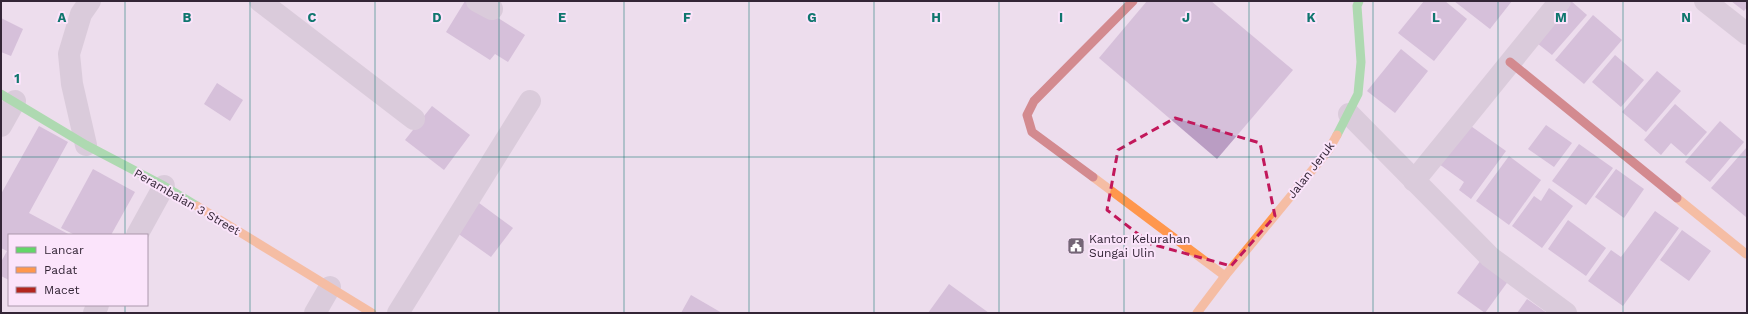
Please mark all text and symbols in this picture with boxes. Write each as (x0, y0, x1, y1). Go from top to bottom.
text: A (58, 10, 67, 25)
text: B (183, 10, 192, 25)
text: C (308, 10, 317, 25)
text: D (432, 10, 442, 25)
text: E (558, 10, 566, 25)
text: F (683, 10, 691, 25)
text: G (807, 10, 817, 25)
text: H (931, 10, 941, 25)
text: I (1059, 10, 1063, 25)
text: J (1182, 10, 1190, 25)
text: K (1306, 10, 1316, 25)
text: L (1432, 10, 1440, 25)
text: M (1555, 10, 1567, 25)
text: N (1681, 10, 1691, 25)
text: 1 (14, 71, 20, 86)
street label: Jalan Jeruk (1285, 139, 1338, 201)
street label: Perambaian 3 Street (131, 166, 243, 238)
place label: Kantor Kelurahan Sungai Ulin (1089, 232, 1190, 260)
legend (8, 234, 148, 306)
public building icon: Kantor Kelurahan Sungai Ulin (1066, 236, 1086, 256)
text: Lancar (44, 243, 84, 257)
text: Padat (44, 263, 77, 277)
text: Macet (44, 283, 79, 297)

